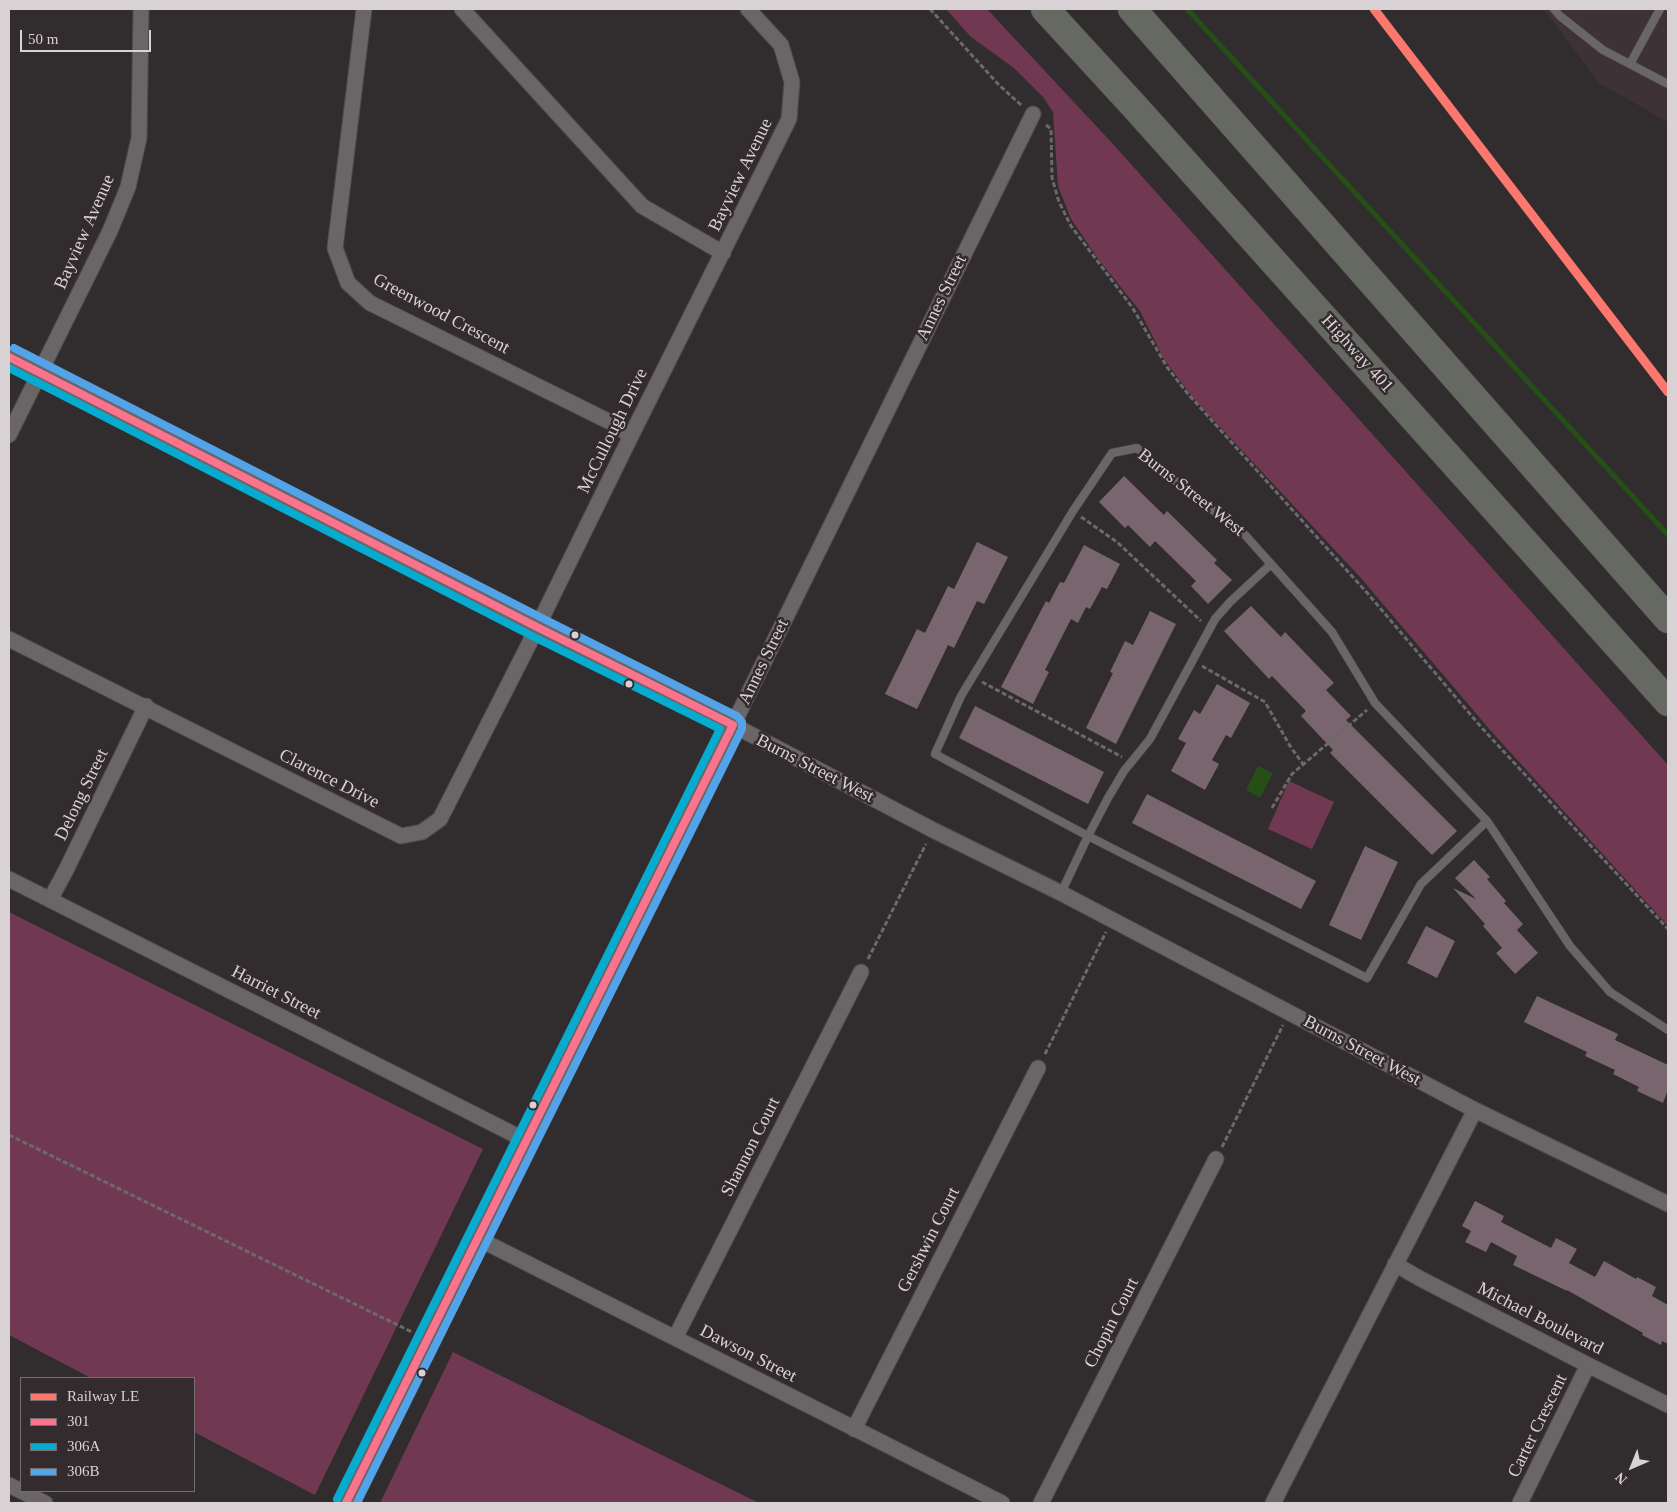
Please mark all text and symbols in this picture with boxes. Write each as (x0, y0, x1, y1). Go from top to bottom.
scale bar (22, 20, 154, 52)
text: 50 m (28, 31, 58, 47)
street label: Bayview Avenue (704, 115, 778, 235)
street label: Bayview Avenue (50, 171, 120, 293)
street label: Annes Street (912, 252, 972, 344)
street label: Greenwood Crescent (369, 269, 513, 359)
street label: Highway 401 (1316, 311, 1398, 397)
street label: McCullough Drive (573, 365, 653, 497)
street label: Burns Street West (1133, 445, 1249, 541)
street label: Annes Street (734, 616, 794, 708)
unlabelled marker (570, 630, 580, 640)
unlabelled marker (624, 679, 634, 689)
street label: Burns Street West (752, 730, 878, 808)
street label: Clarence Drive (275, 745, 383, 813)
street label: Delong Street (50, 746, 114, 844)
street label: Harriet Street (228, 961, 324, 1025)
street label: Burns Street West (1300, 1011, 1424, 1091)
street label: Shannon Court (717, 1094, 785, 1200)
unlabelled marker (528, 1100, 538, 1110)
street label: Gershwin Court (893, 1184, 965, 1296)
street label: Chopin Court (1080, 1274, 1144, 1372)
street label: Michael Boulevard (1473, 1278, 1607, 1360)
street label: Dawson Street (696, 1320, 800, 1388)
unlabelled marker (417, 1368, 427, 1378)
street label: Carter Crescent (1504, 1371, 1572, 1481)
legend (20, 1377, 195, 1492)
text: Railway LE (67, 1388, 139, 1404)
text: 301 (67, 1413, 90, 1429)
text: 306A (67, 1438, 100, 1454)
north arrow (1607, 1442, 1657, 1492)
text: 306B (67, 1463, 100, 1479)
text: N (1612, 1469, 1630, 1487)

